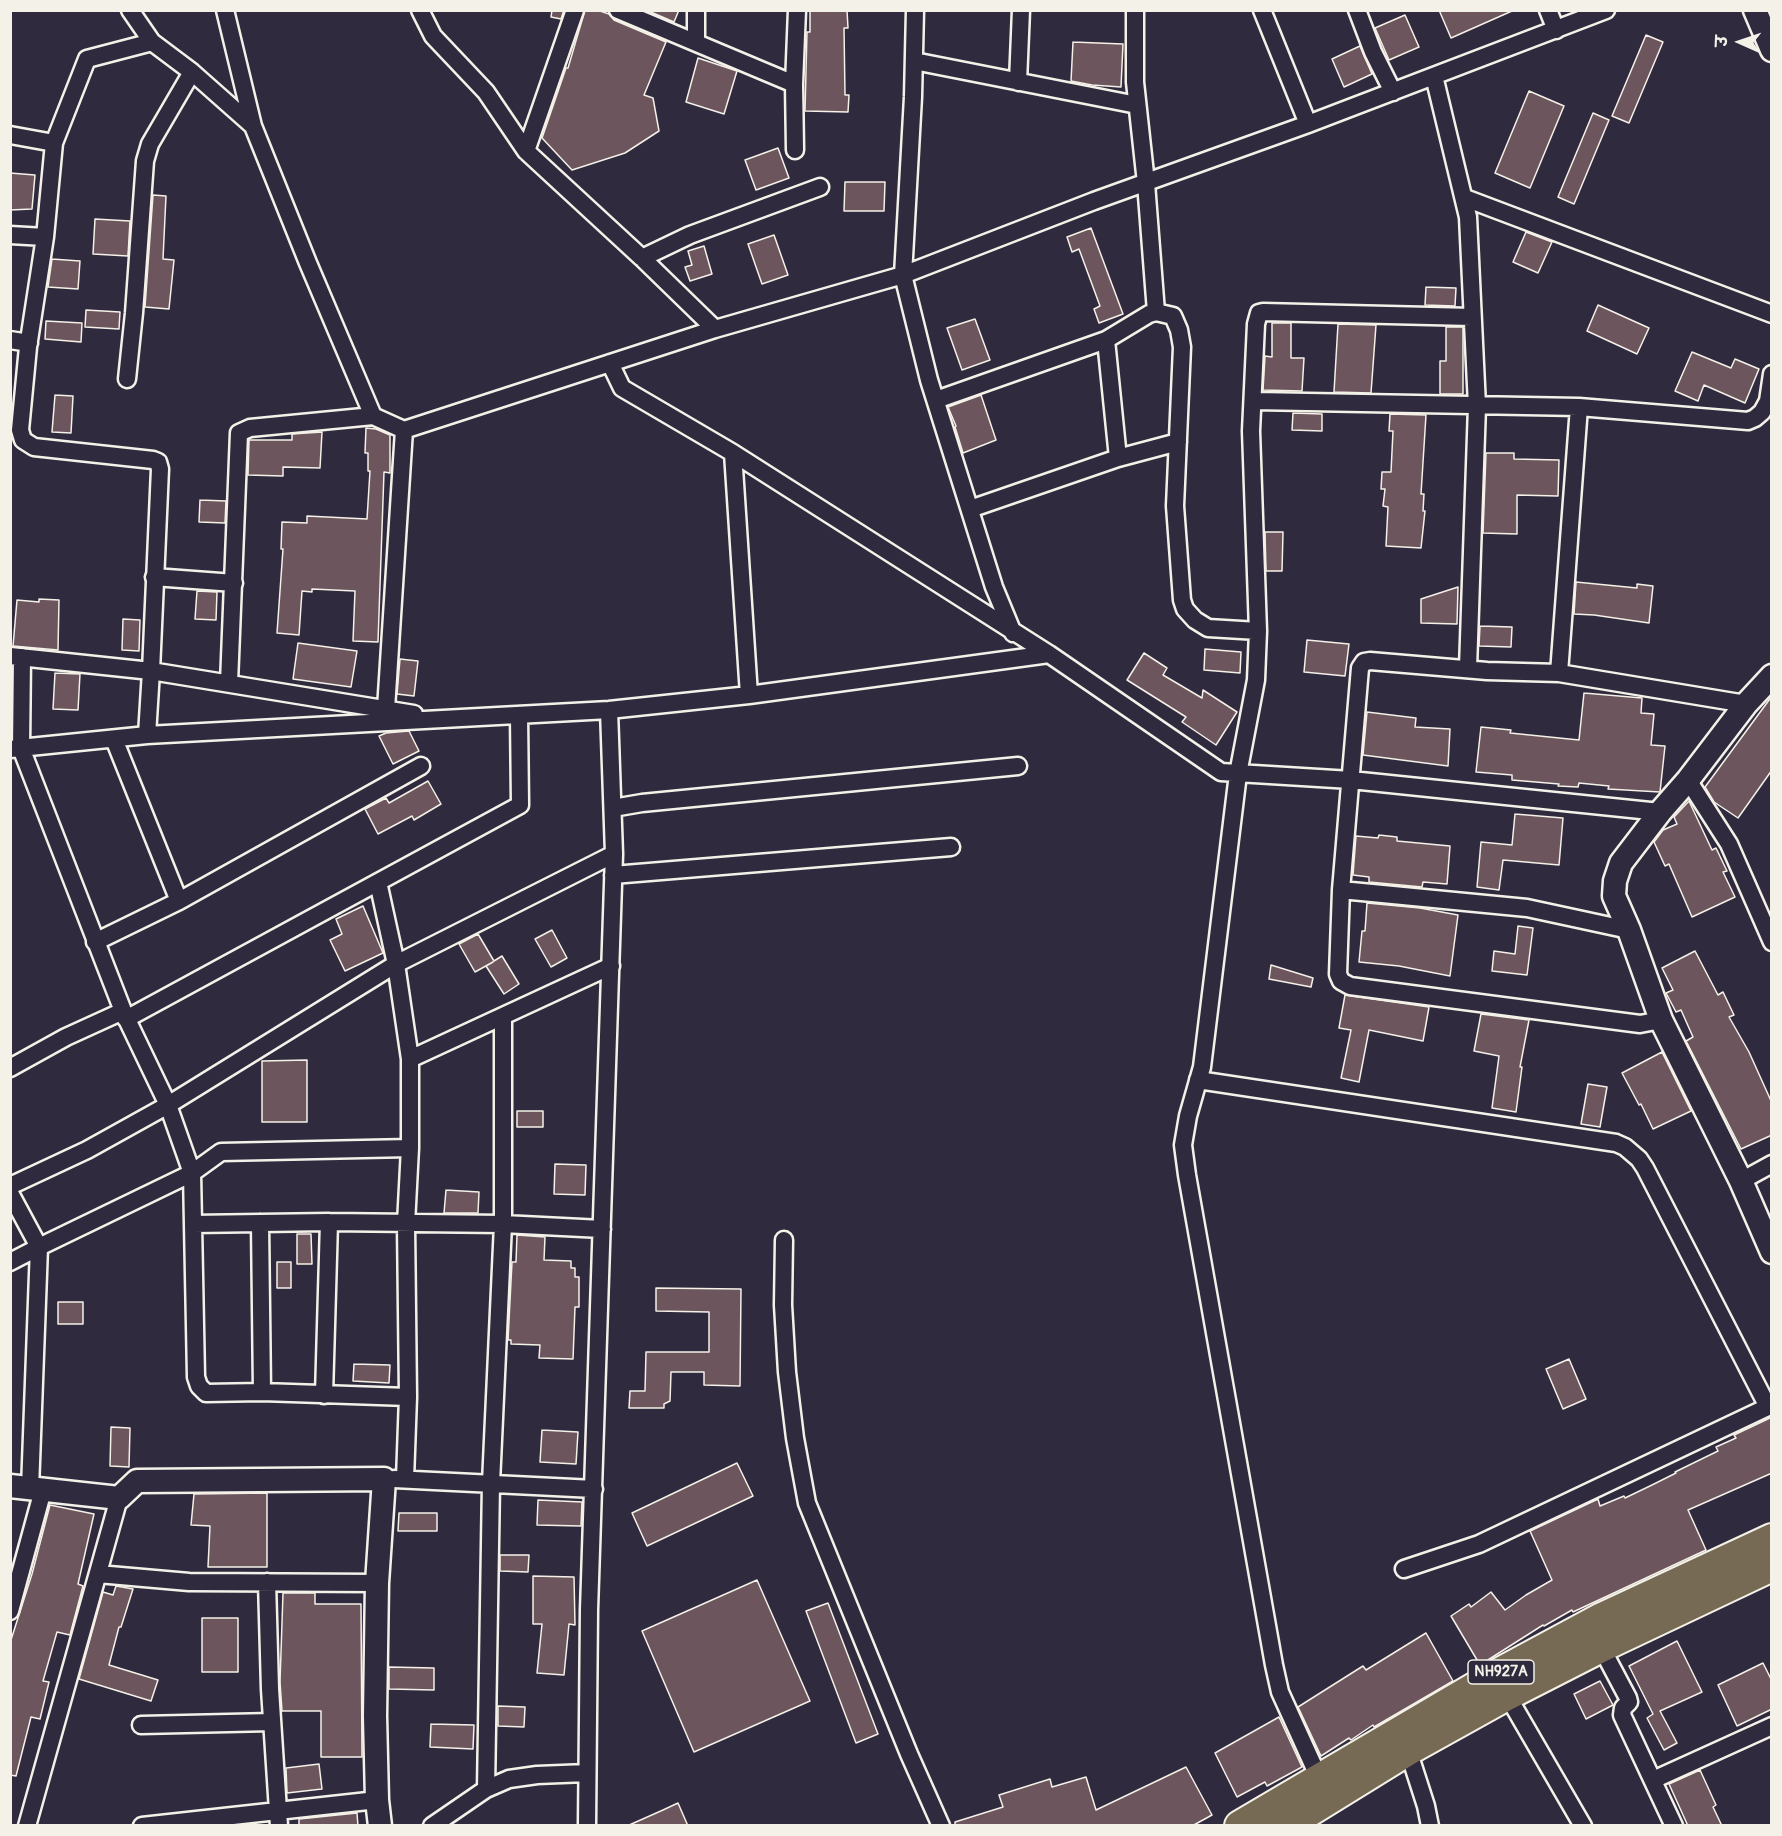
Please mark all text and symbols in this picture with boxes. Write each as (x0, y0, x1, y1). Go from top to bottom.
north arrow (1710, 12, 1770, 72)
text: उ (1712, 35, 1732, 47)
road number: NH927A (1468, 1660, 1534, 1684)

